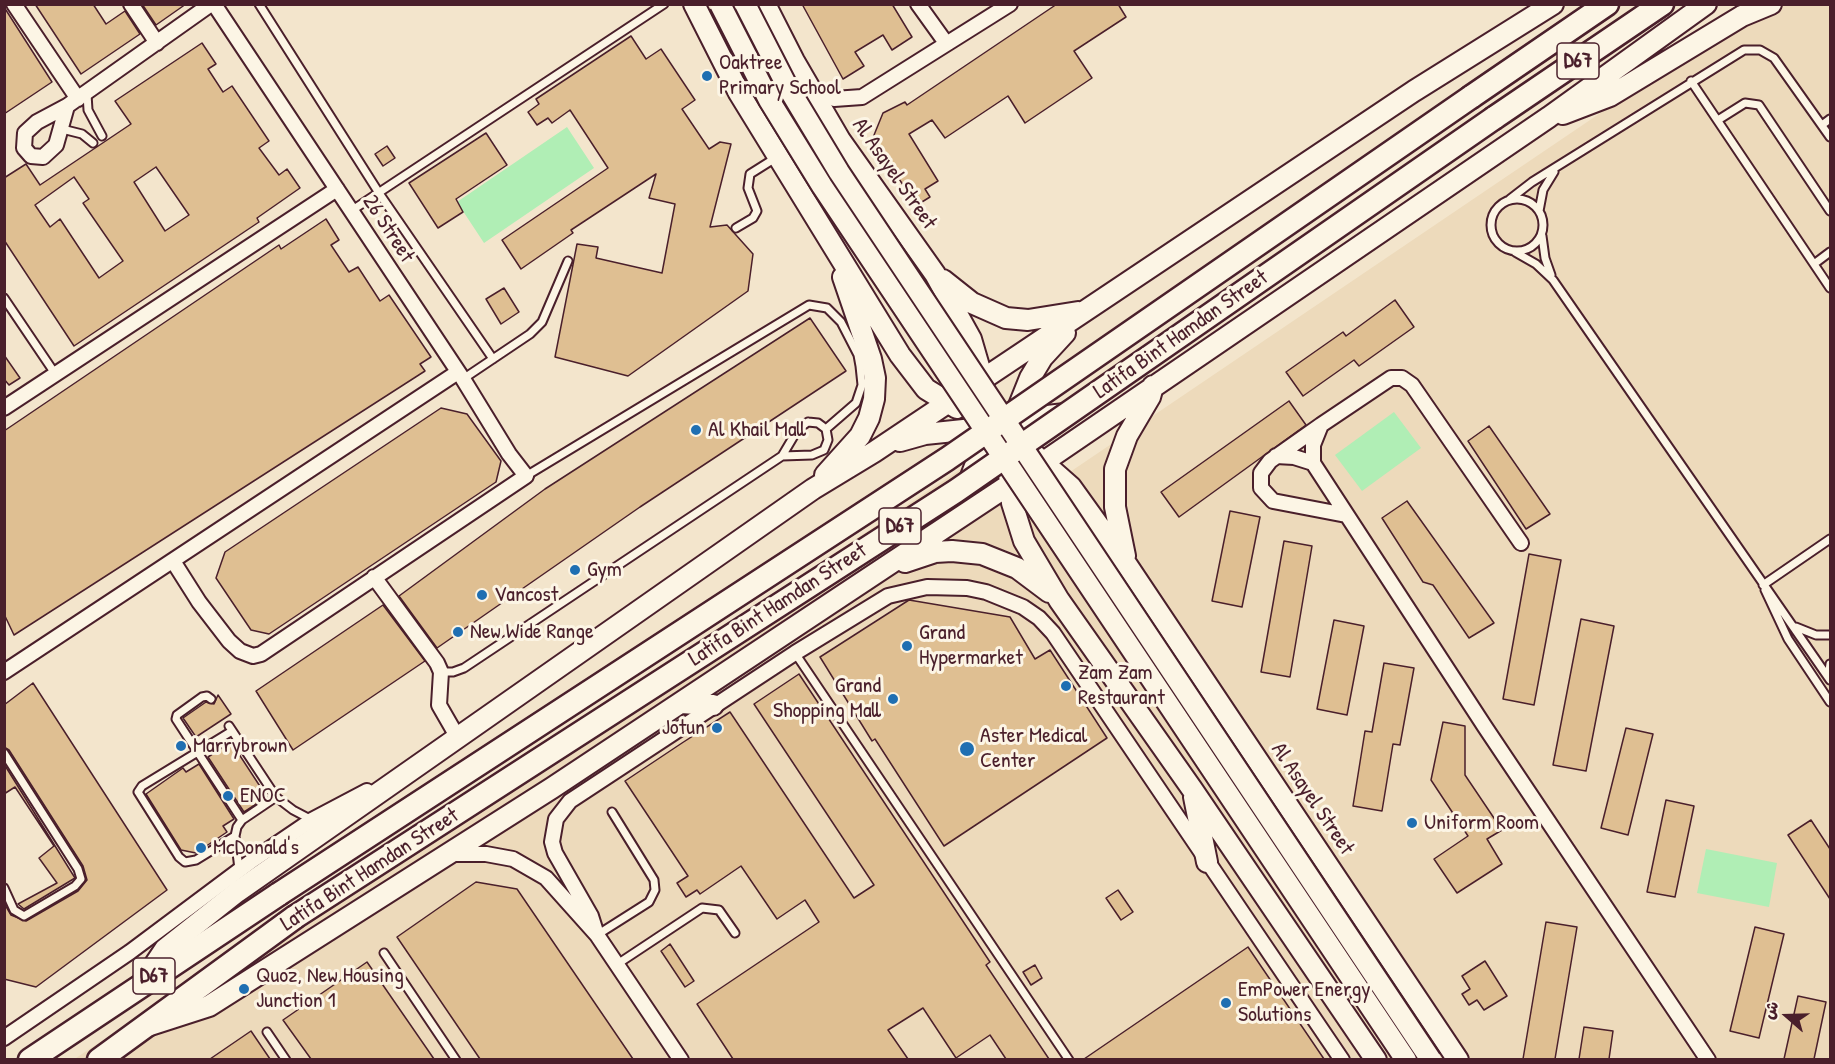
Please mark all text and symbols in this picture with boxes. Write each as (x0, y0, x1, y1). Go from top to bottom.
road number: D67 (1557, 43, 1599, 79)
place label: Oaktree Primary School (719, 50, 841, 101)
marker: Oaktree Primary School (700, 69, 714, 83)
street label: Al Asayel Street (846, 113, 942, 235)
street label: 26 Street (356, 190, 420, 268)
street label: Latifa Bint Hamdan Street (1089, 265, 1273, 405)
place label: Al Khail Mall (708, 417, 806, 443)
marker: Al Khail Mall (689, 423, 703, 437)
road number: D67 (879, 508, 921, 544)
street label: Latifa Bint Hamdan Street (684, 538, 872, 672)
place label: Gym (587, 557, 622, 583)
marker: Gym (568, 563, 582, 577)
place label: Vancost (494, 582, 558, 608)
marker: Vancost (475, 588, 489, 602)
place label: New Wide Range (470, 619, 594, 645)
place label: Grand Hypermarket (919, 620, 1023, 672)
marker: New Wide Range (451, 625, 465, 639)
marker: Grand Hypermarket (900, 639, 914, 653)
place label: Zam Zam Restaurant (1078, 660, 1165, 712)
place label: Grand Shopping Mall (773, 673, 881, 724)
marker: Zam Zam Restaurant (1059, 679, 1073, 693)
marker: Grand Shopping Mall (886, 692, 900, 706)
place label: Jotun (662, 715, 705, 741)
marker: Jotun (710, 721, 724, 735)
place label: Aster Medical Center (980, 723, 1087, 774)
place label: Marrybrown (193, 733, 287, 759)
street label: Al Asayel Street (1265, 738, 1359, 860)
marker: Marrybrown (174, 739, 188, 753)
marker: Aster Medical Center (958, 740, 976, 758)
place label: ENOC (240, 783, 286, 809)
marker: ENOC (221, 789, 235, 803)
street label: Latifa Bint Hamdan Street (276, 803, 464, 937)
place label: Uniform Room (1424, 810, 1539, 836)
marker: Uniform Room (1405, 816, 1419, 830)
place label: McDonald's (213, 835, 299, 861)
marker: McDonald's (194, 841, 208, 855)
road number: D67 (133, 958, 175, 994)
place label: Quoz, New Housing Junction 1 (256, 963, 404, 1014)
place label: EmPower Energy Solutions (1238, 977, 1371, 1028)
marker: Quoz, New Housing Junction 1 (237, 982, 251, 996)
north arrow (1757, 986, 1817, 1046)
marker: EmPower Energy Solutions (1219, 996, 1233, 1010)
text: ش (1757, 998, 1783, 1022)

